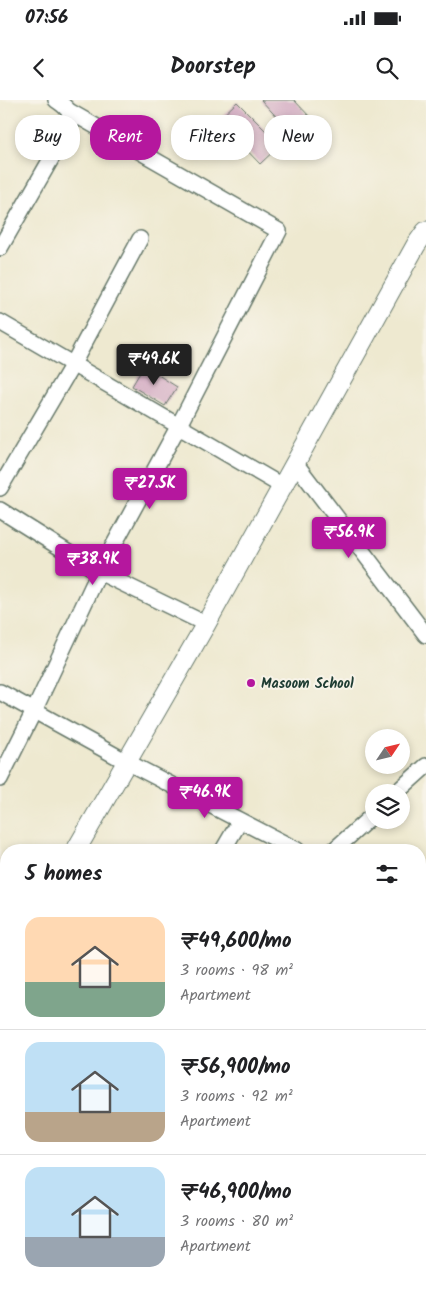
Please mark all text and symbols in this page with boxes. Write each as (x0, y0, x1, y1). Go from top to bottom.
text: 07:56 (25, 3, 68, 33)
text: Doorstep (170, 50, 256, 85)
icon: back (25, 54, 53, 82)
icon: search (373, 54, 401, 82)
chip: Buy (15, 115, 80, 160)
chip: Rent (90, 115, 161, 160)
chip: Filters (171, 115, 254, 160)
chip: New (264, 115, 332, 160)
pin: ₹49.6K (113, 344, 195, 386)
text: ₹49.6K (128, 347, 180, 372)
pin: ₹27.5K (109, 468, 191, 510)
text: ₹27.5K (124, 471, 176, 496)
pin: ₹56.9K (308, 516, 390, 559)
text: ₹56.9K (323, 520, 375, 545)
pin: ₹38.9K (52, 544, 134, 586)
text: ₹38.9K (66, 547, 120, 572)
place label: Masoom School (261, 673, 354, 695)
marker: Masoom School (245, 677, 257, 689)
north arrow (365, 729, 410, 774)
map controls (365, 729, 410, 829)
pin: ₹46.9K (164, 776, 246, 819)
text: ₹46.9K (179, 780, 231, 805)
button: layers (365, 784, 410, 829)
text: 5 homes (25, 858, 102, 891)
icon: filters (373, 860, 401, 888)
text: ₹49,600/mo (180, 925, 291, 958)
icon: home (65, 937, 125, 997)
text: 3 rooms · 98 m² (180, 958, 293, 983)
text: Apartment (180, 983, 251, 1008)
text: ₹56,900/mo (180, 1051, 291, 1084)
icon: home (65, 1062, 125, 1122)
text: 3 rooms · 92 m² (180, 1084, 293, 1109)
text: Apartment (180, 1109, 251, 1134)
text: ₹46,900/mo (180, 1176, 291, 1209)
icon: home (65, 1187, 125, 1247)
text: 3 rooms · 80 m² (180, 1209, 293, 1234)
text: Apartment (180, 1234, 251, 1259)

